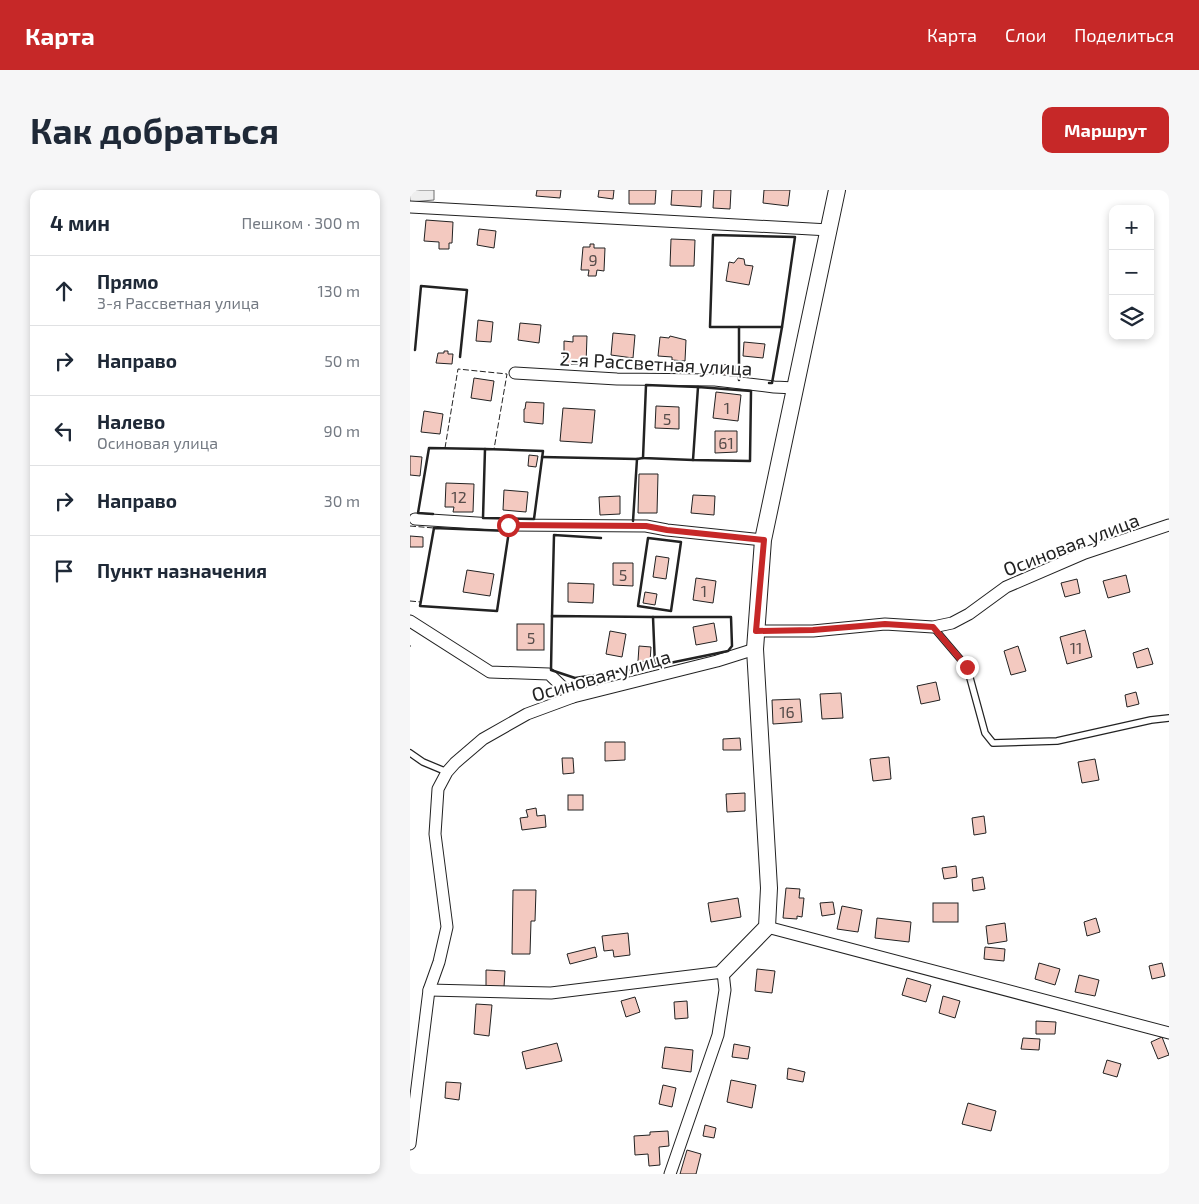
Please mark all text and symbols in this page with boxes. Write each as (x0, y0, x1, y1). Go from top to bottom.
text: Карта (25, 21, 95, 50)
text: Карта (927, 24, 977, 46)
text: Слои (1005, 24, 1046, 46)
text: Поделиться (1074, 24, 1174, 46)
button: Маршрут (1042, 107, 1169, 153)
text: Как добраться (30, 109, 279, 151)
map controls (1109, 205, 1154, 340)
button: + (1109, 205, 1154, 250)
text: 4 мин (50, 210, 110, 235)
text: Пешком · 300 m (241, 213, 360, 232)
house number: 9 (588, 250, 598, 269)
button: − (1109, 250, 1154, 295)
text: Прямо (97, 270, 159, 293)
icon: ahead (50, 277, 78, 305)
text: 130 m (318, 281, 360, 300)
text: 3-я Рассветная улица (97, 293, 259, 312)
button: layers (1109, 295, 1154, 340)
street label: 2-я Рассветная улица (559, 346, 753, 381)
icon: right (50, 347, 78, 375)
text: Направо (97, 349, 177, 372)
text: 50 m (324, 351, 360, 370)
house number: 1 (724, 398, 730, 417)
house number: 5 (663, 409, 671, 428)
text: Налево (97, 410, 165, 433)
icon: left (50, 417, 78, 445)
text: 90 m (324, 421, 360, 440)
text: Осиновая улица (97, 433, 218, 452)
house number: 61 (718, 433, 734, 452)
icon: right (50, 487, 78, 515)
house number: 12 (451, 487, 467, 506)
text: Направо (97, 489, 177, 512)
text: 30 m (324, 491, 360, 510)
street label: Осиновая улица (1000, 508, 1143, 581)
route start (497, 514, 520, 537)
icon: arrive (50, 557, 78, 585)
text: Пункт назначения (97, 559, 267, 582)
house number: 5 (619, 565, 627, 584)
house number: 1 (701, 581, 707, 600)
house number: 5 (527, 628, 535, 647)
house number: 11 (1070, 638, 1082, 657)
street label: Осиновая улица (529, 644, 674, 707)
route end (956, 656, 979, 679)
house number: 16 (779, 702, 795, 721)

